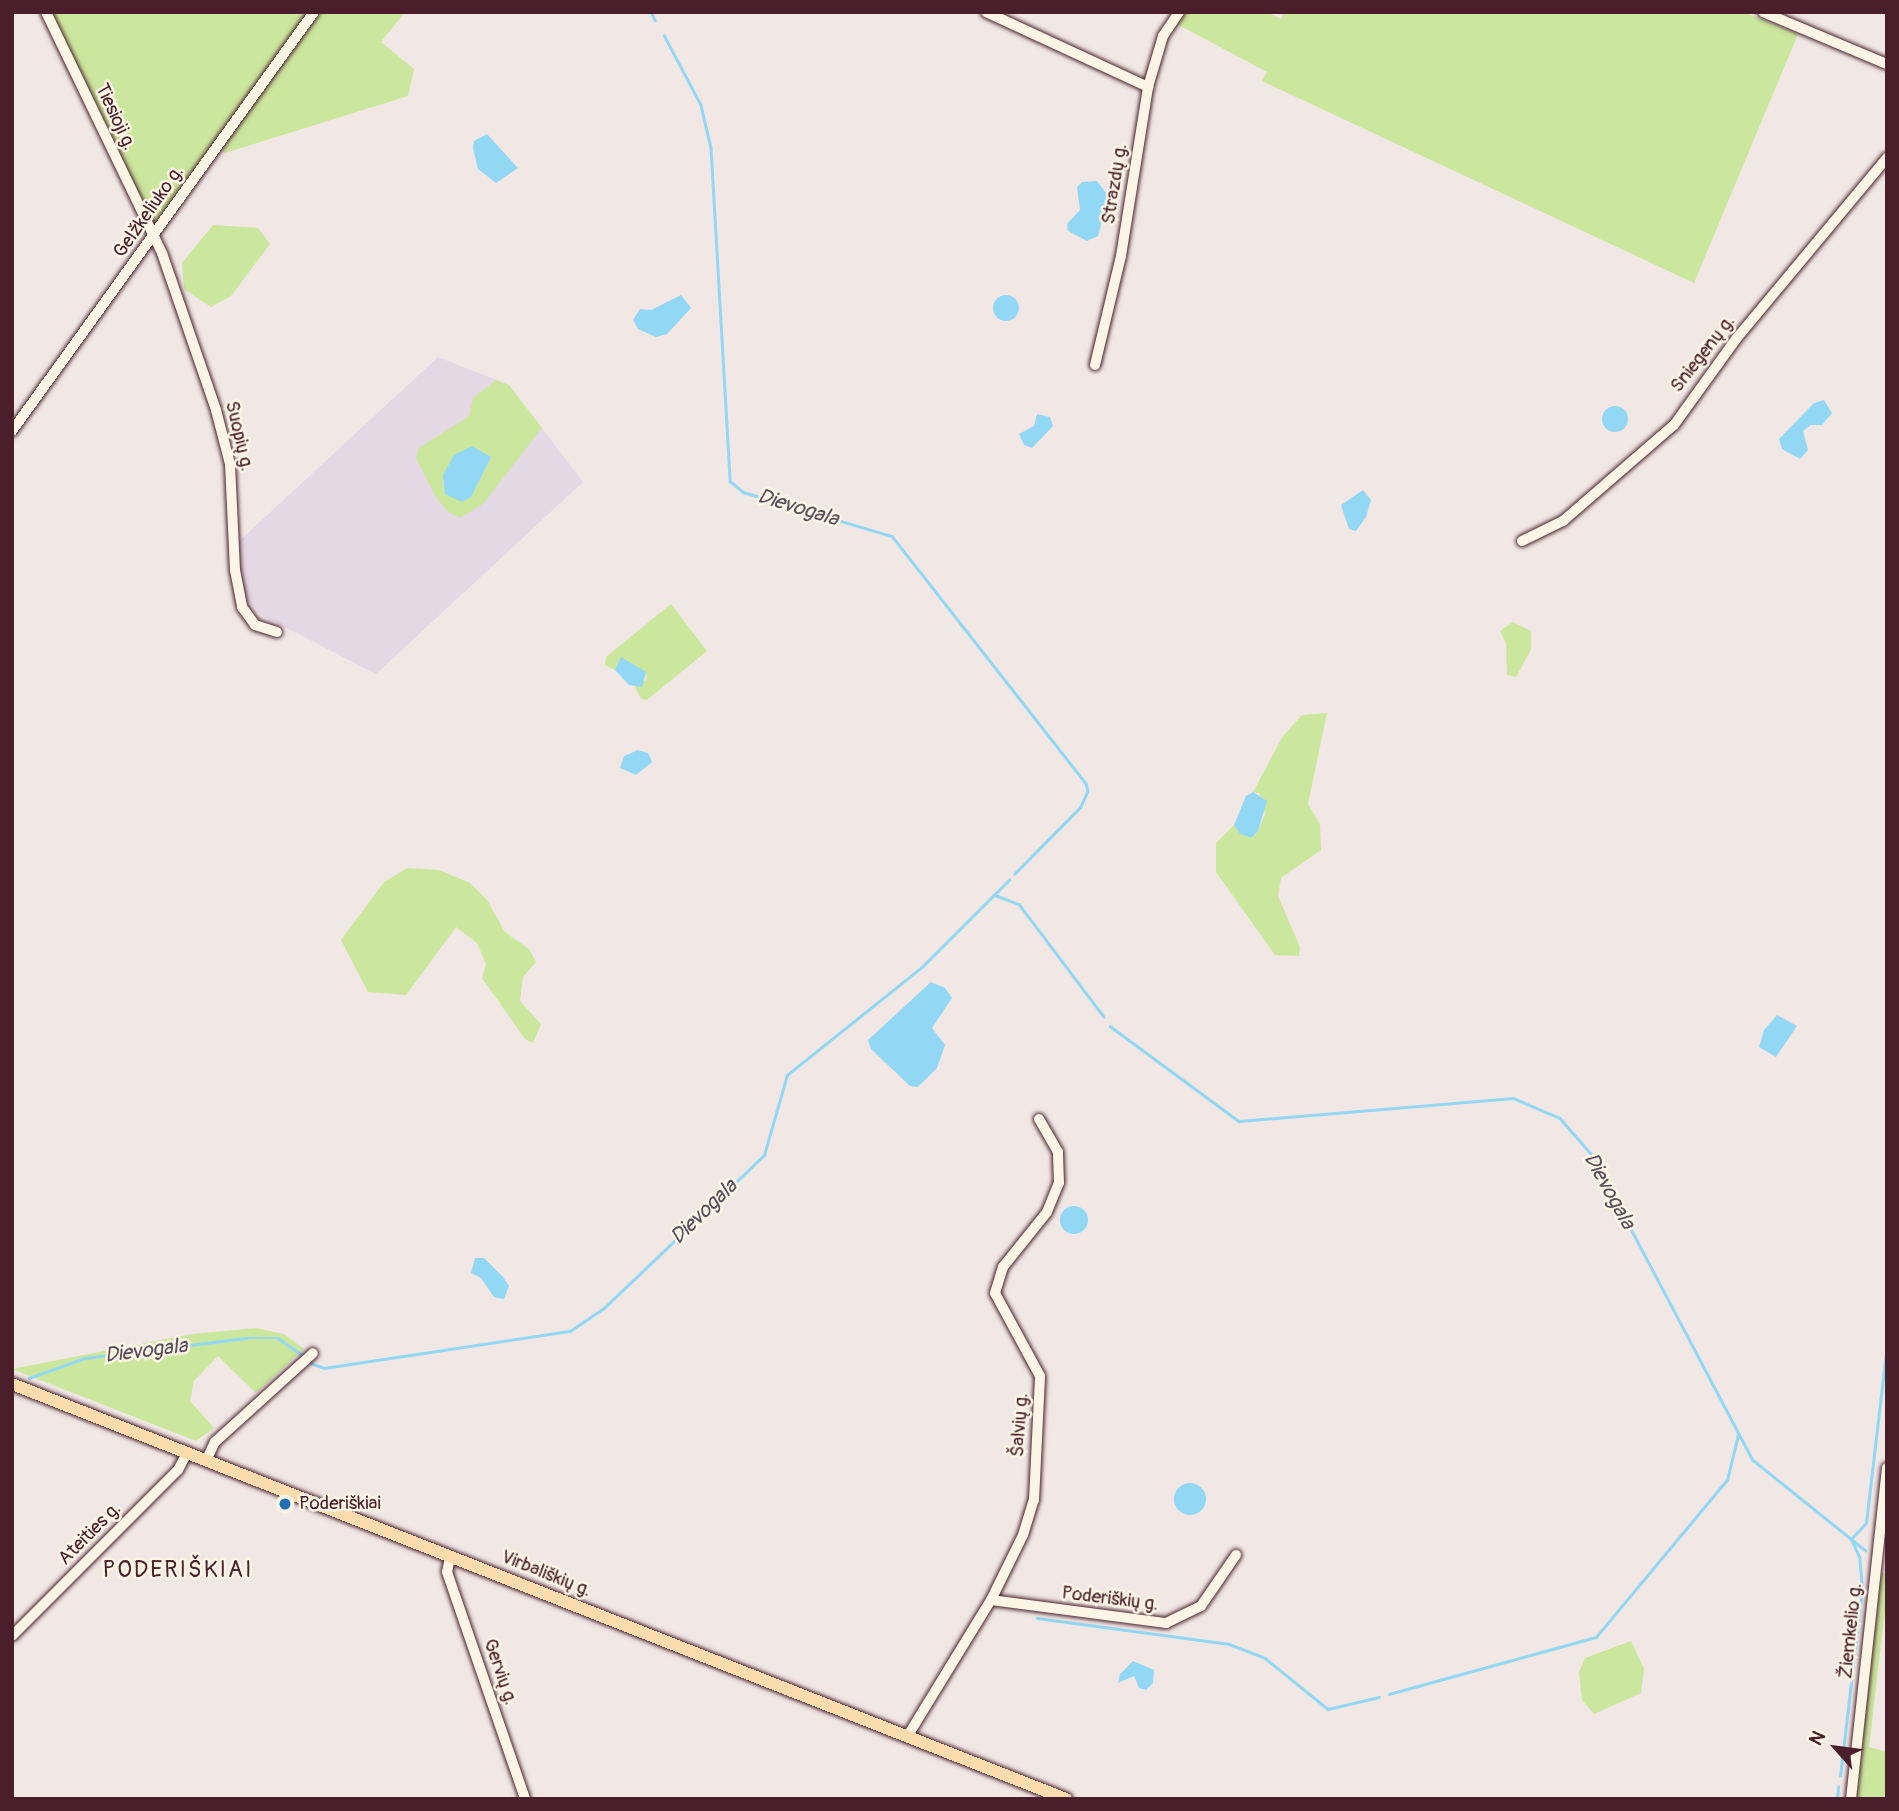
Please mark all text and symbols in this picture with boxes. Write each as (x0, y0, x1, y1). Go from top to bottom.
street label: Tiesioji g. (90, 80, 140, 154)
street label: Strazdų g. (1097, 142, 1133, 226)
street label: Gelžkeliuko g. (109, 162, 189, 262)
street label: Sniegenų g. (1666, 311, 1740, 397)
street label: Suopių g. (220, 399, 258, 473)
water label: Dievogala (755, 484, 841, 532)
water label: Dievogala (1578, 1149, 1640, 1233)
water label: Dievogala (665, 1174, 743, 1250)
water label: Dievogala (103, 1333, 189, 1369)
street label: Šalvių g. (1006, 1392, 1034, 1458)
place label: Poderiškiai (299, 1493, 381, 1515)
marker: Poderiškiai (277, 1496, 293, 1512)
street label: Ateities g. (54, 1498, 126, 1570)
street label: Virbališkių g. (498, 1546, 594, 1602)
district label: PODERIŠKIAI (104, 1556, 252, 1584)
street label: Poderiškių g. (1060, 1582, 1160, 1616)
street label: Žiemkelio g. (1835, 1582, 1867, 1680)
street label: Gervių g. (478, 1636, 522, 1708)
north arrow (1801, 1713, 1871, 1783)
text: N (1804, 1727, 1831, 1749)

